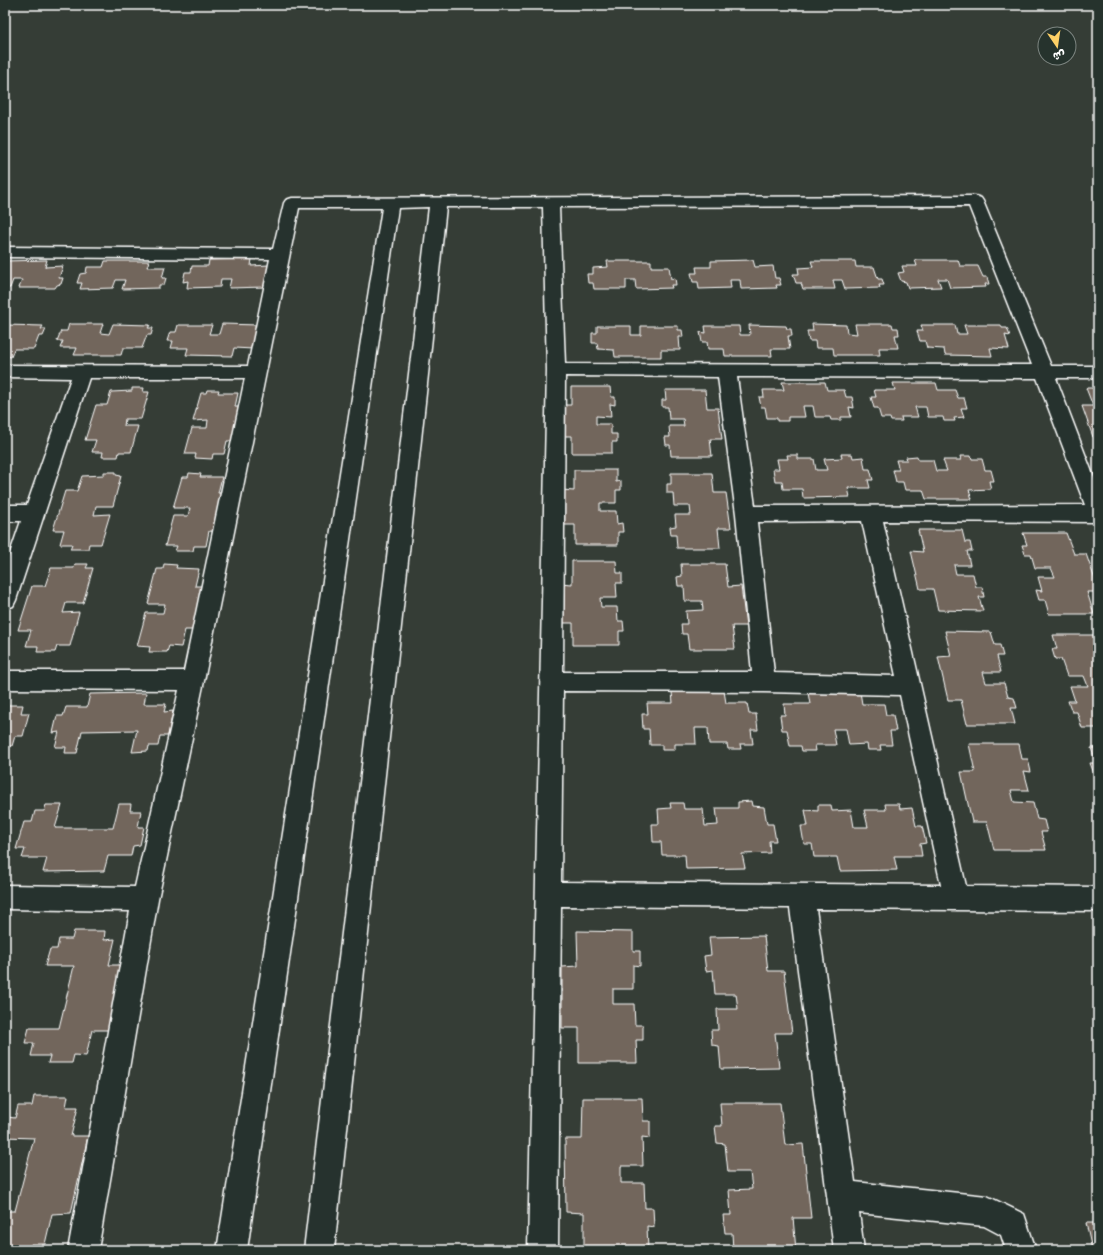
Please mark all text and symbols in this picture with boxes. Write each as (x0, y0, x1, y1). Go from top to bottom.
north arrow (1037, 26, 1077, 66)
text: ش (1052, 48, 1066, 63)

